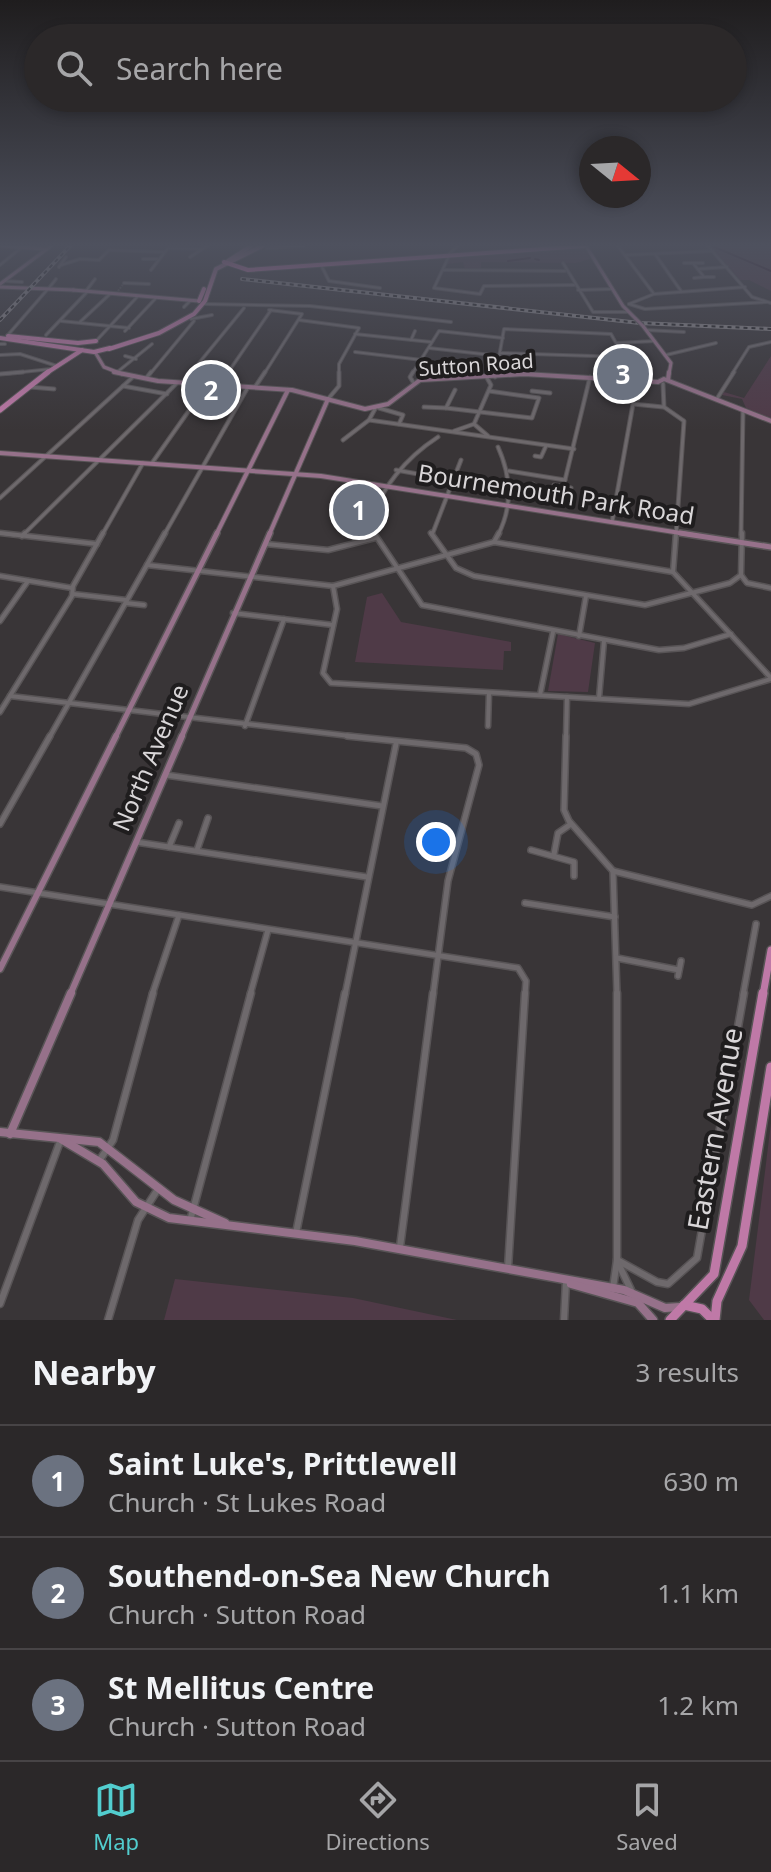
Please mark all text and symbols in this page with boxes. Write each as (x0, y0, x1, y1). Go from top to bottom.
search box (24, 24, 747, 112)
icon: search (52, 46, 96, 90)
text: Search here (116, 48, 283, 89)
north arrow (579, 136, 651, 208)
pin: 3 (597, 344, 649, 404)
street label: Sutton Road (417, 347, 535, 382)
pin: 2 (185, 360, 237, 420)
street label: Bournemouth Park Road (416, 455, 697, 532)
pin: 1 (333, 480, 385, 540)
street label: North Avenue (104, 679, 195, 836)
your location (416, 822, 456, 862)
street label: Eastern Avenue (678, 1025, 751, 1233)
text: Nearby (32, 1349, 156, 1395)
text: 3 results (635, 1354, 739, 1390)
text: Saint Luke's, Prittlewell (108, 1443, 458, 1484)
text: 1 (51, 1463, 65, 1499)
text: 630 m (663, 1463, 739, 1499)
text: Church · St Lukes Road (108, 1484, 386, 1520)
text: Southend-on-Sea New Church (108, 1555, 551, 1596)
text: 2 (51, 1575, 65, 1611)
text: 1.1 km (657, 1575, 739, 1611)
text: Church · Sutton Road (108, 1596, 366, 1632)
text: St Mellitus Centre (108, 1667, 374, 1708)
text: 3 (51, 1687, 65, 1723)
text: 1.2 km (657, 1687, 739, 1723)
text: Church · Sutton Road (108, 1708, 366, 1744)
tab: Map (93, 1778, 139, 1856)
tab: Directions (325, 1778, 430, 1856)
tab: Saved (616, 1778, 678, 1856)

